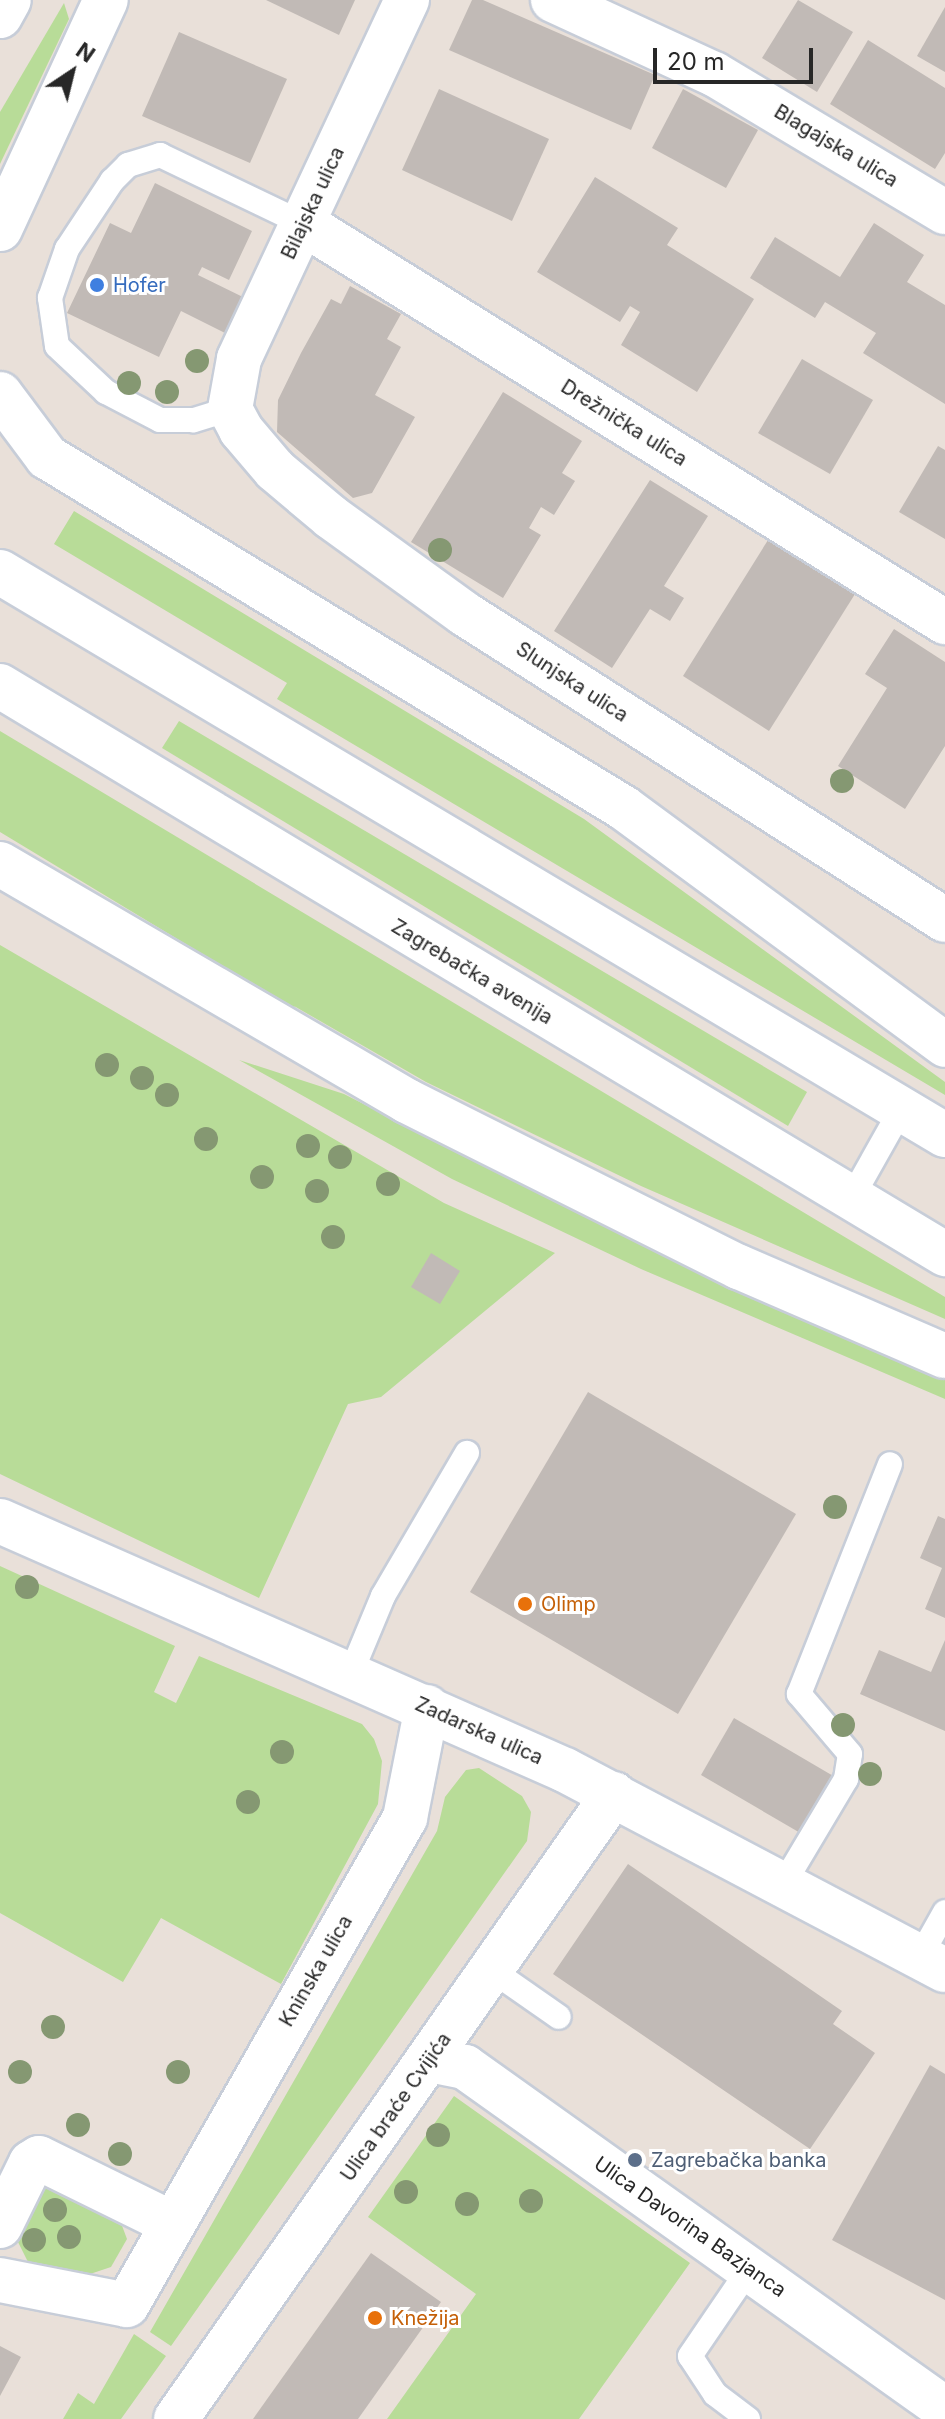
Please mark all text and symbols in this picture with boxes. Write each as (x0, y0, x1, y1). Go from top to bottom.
north arrow (32, 32, 112, 112)
scale bar (657, 32, 817, 82)
text: N (71, 37, 100, 68)
text: 20 m (667, 47, 725, 76)
street label: Blagajska ulica (770, 100, 902, 192)
street label: Bilajska ulica (276, 143, 350, 263)
place label: Hofer (113, 273, 166, 297)
marker: Hofer (88, 276, 106, 294)
street label: Drežnička ulica (556, 375, 692, 471)
street label: Slunjska ulica (511, 637, 633, 727)
street label: Zagrebačka avenija (387, 914, 557, 1030)
place label: Olimp (541, 1592, 596, 1616)
marker: Olimp (516, 1595, 534, 1613)
street label: Zadarska ulica (411, 1692, 547, 1770)
street label: Kninska ulica (274, 1911, 358, 2031)
street label: Ulica braće Cvijića (336, 2028, 456, 2186)
place label: Zagrebačka banka (651, 2148, 827, 2172)
marker: Zagrebačka banka (626, 2151, 644, 2169)
street label: Ulica Davorina Bazjanca (589, 2152, 791, 2302)
place label: Knežija (391, 2306, 460, 2330)
marker: Knežija (366, 2309, 384, 2327)

